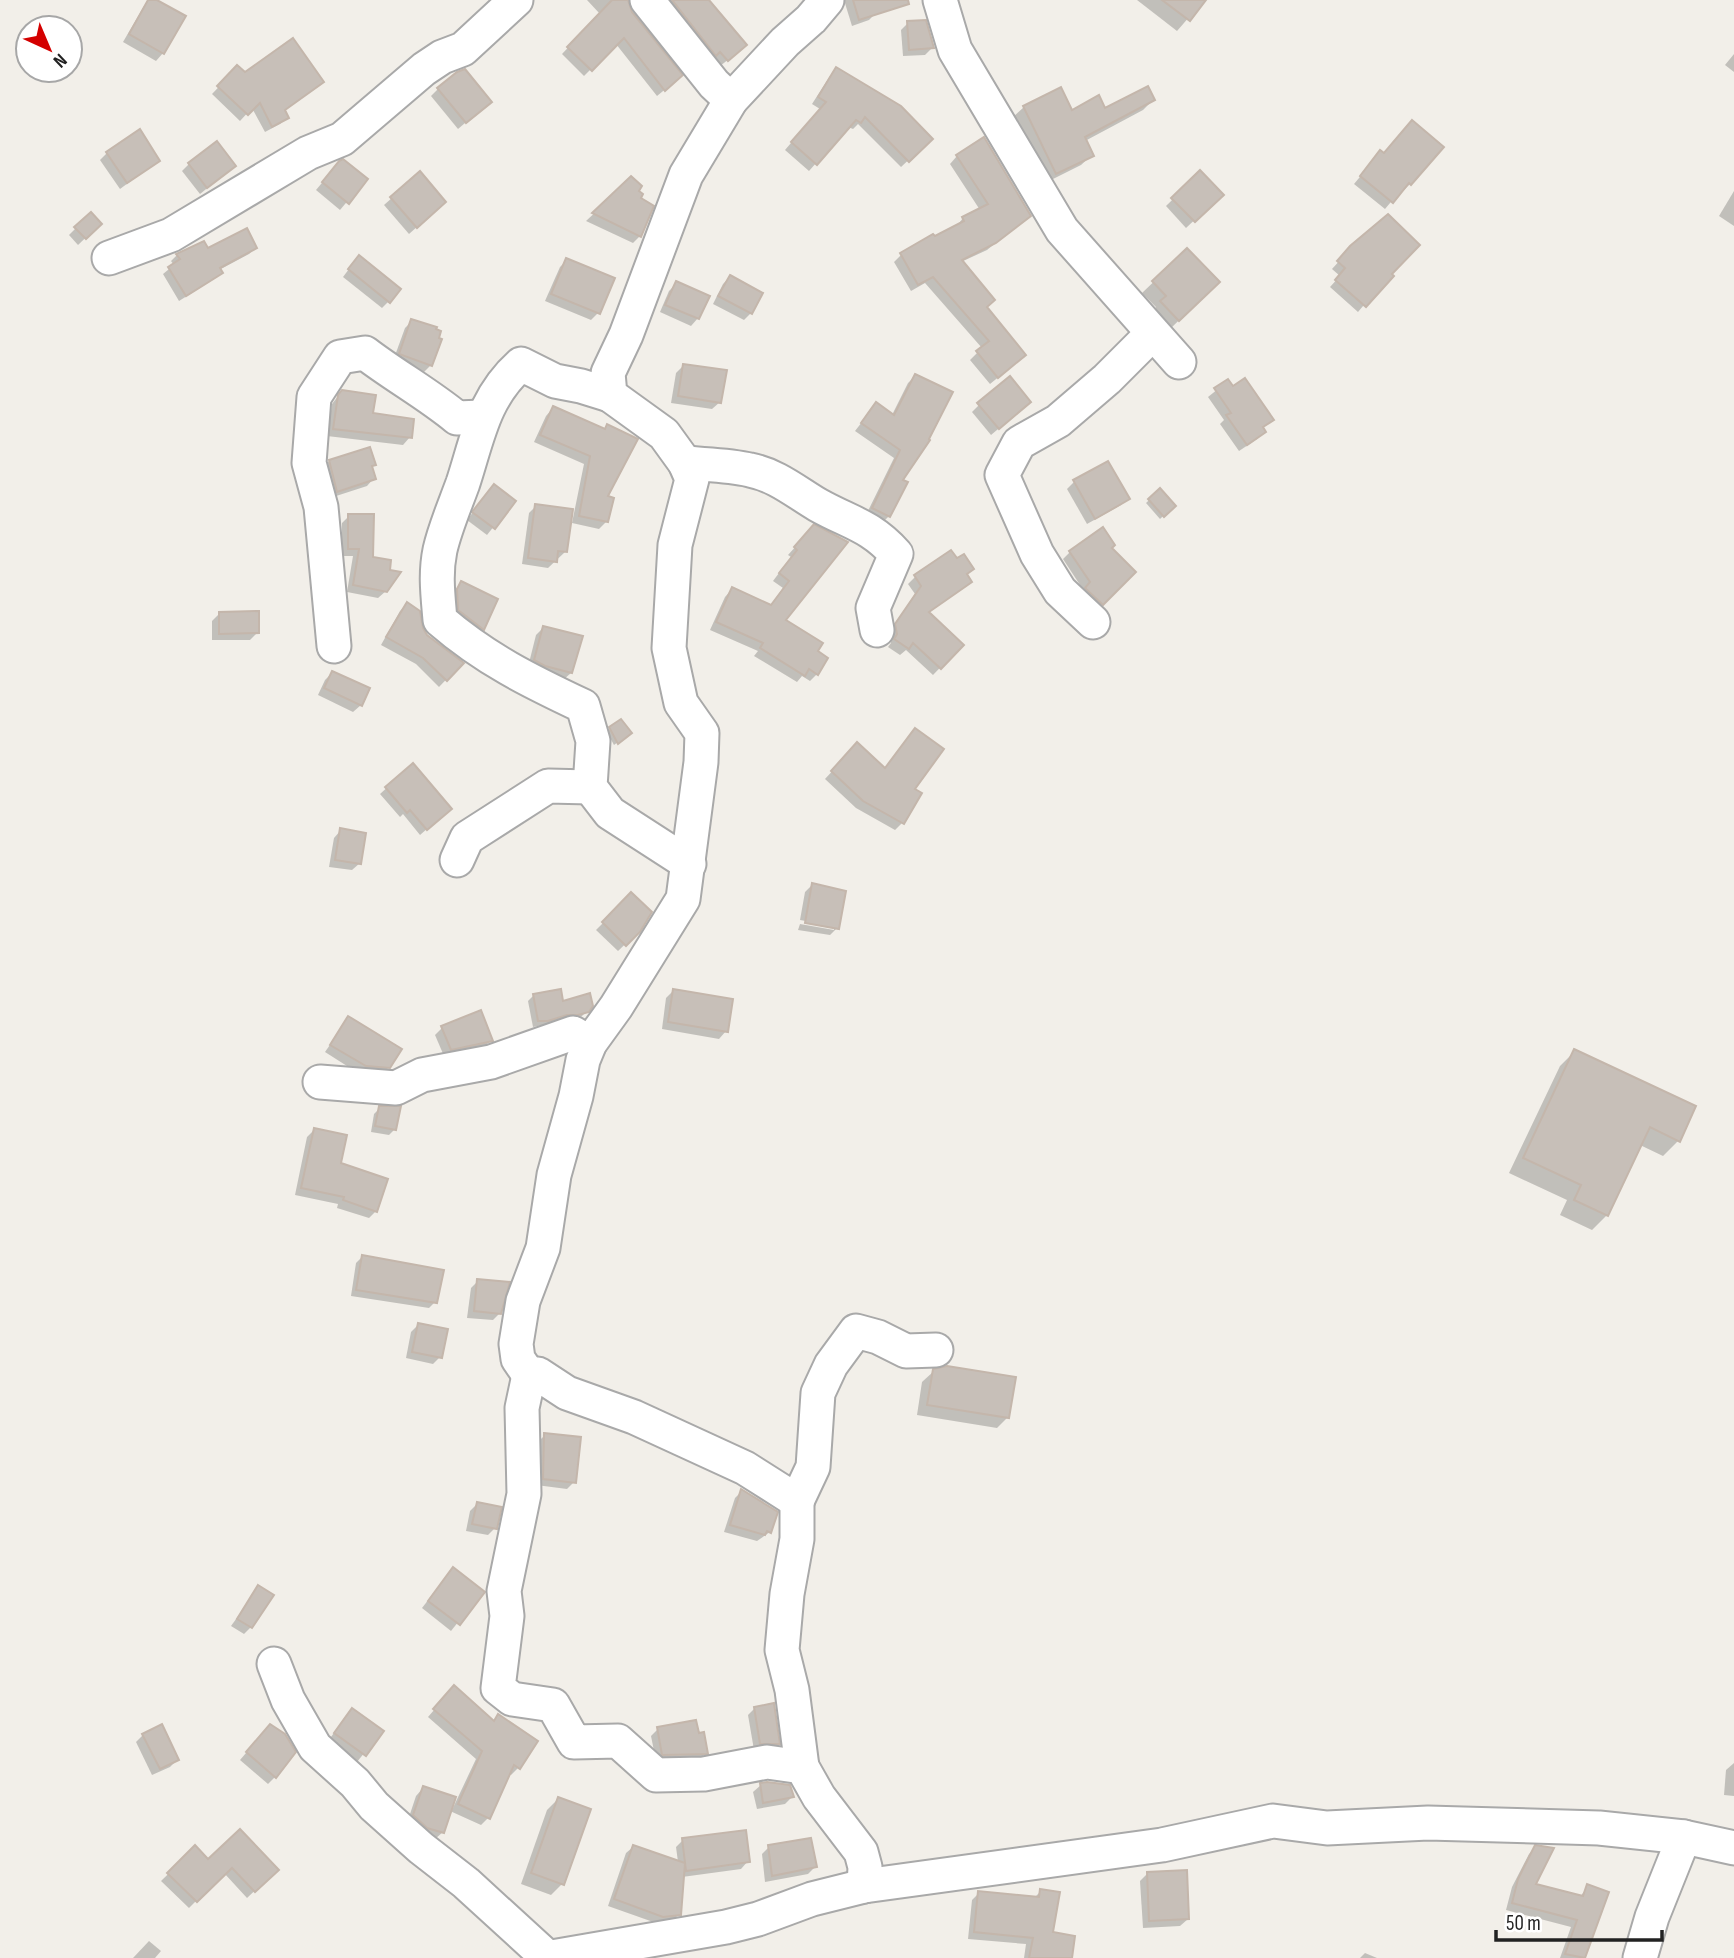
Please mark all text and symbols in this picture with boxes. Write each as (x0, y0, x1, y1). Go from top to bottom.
north arrow (14, 14, 84, 84)
text: N (48, 48, 71, 72)
scale bar (1496, 1898, 1662, 1942)
text: 50 m (1506, 1911, 1541, 1936)

